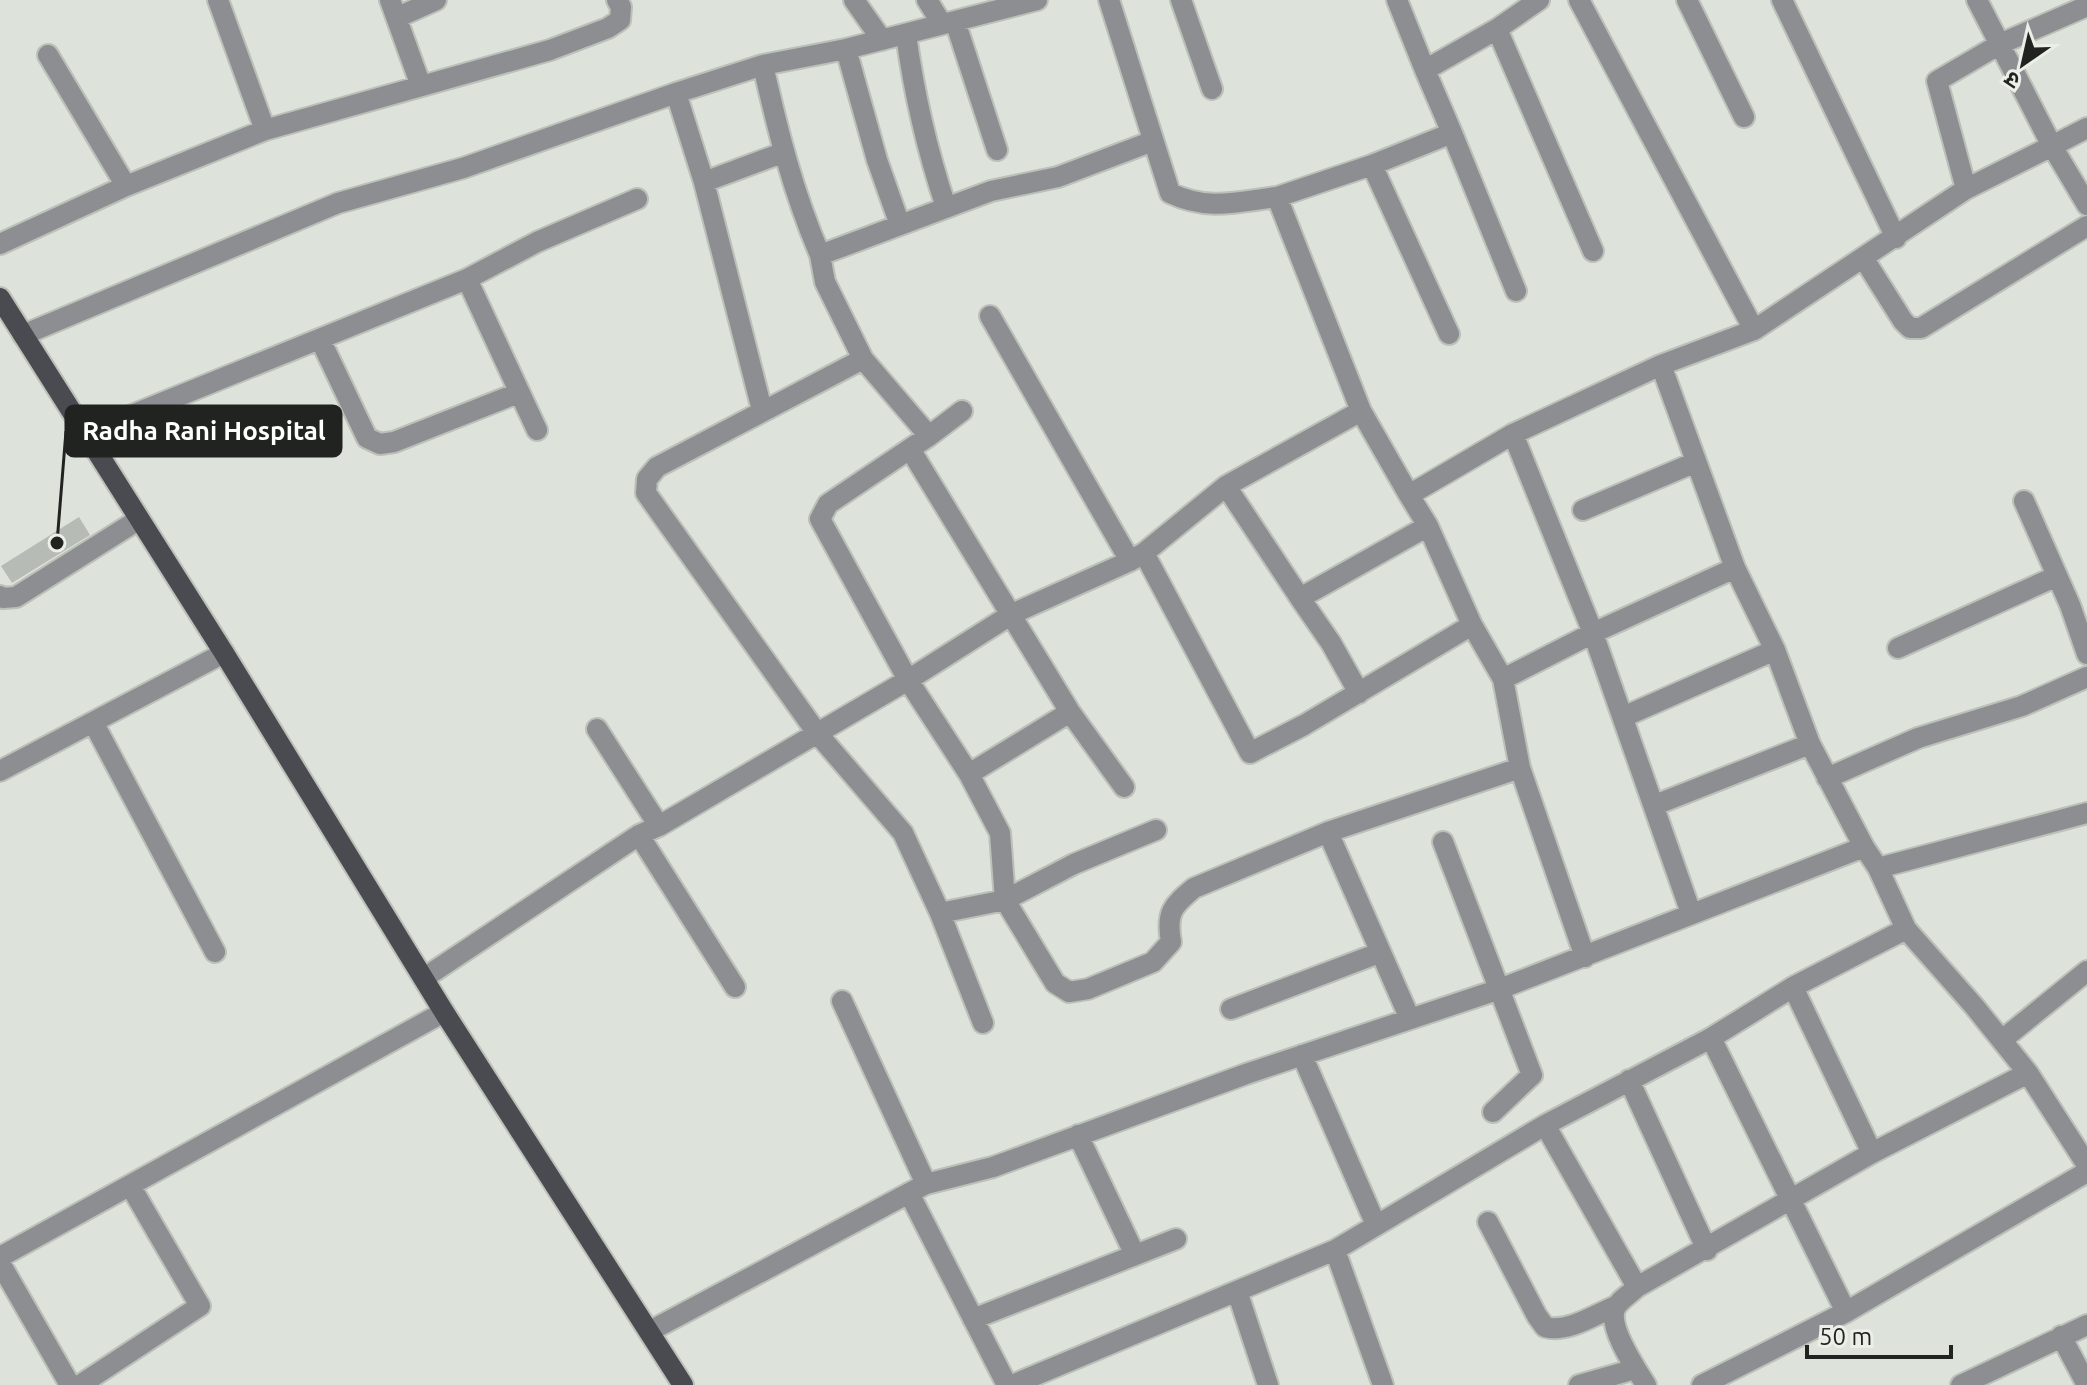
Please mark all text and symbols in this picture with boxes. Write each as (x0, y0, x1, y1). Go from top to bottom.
north arrow (1983, 24, 2063, 104)
text: उ (1998, 66, 2024, 95)
callout: Radha Rani Hospital (66, 406, 341, 456)
text: Radha Rani Hospital (82, 416, 326, 445)
scale bar (1807, 1309, 1951, 1359)
text: 50 m (1819, 1323, 1872, 1350)

